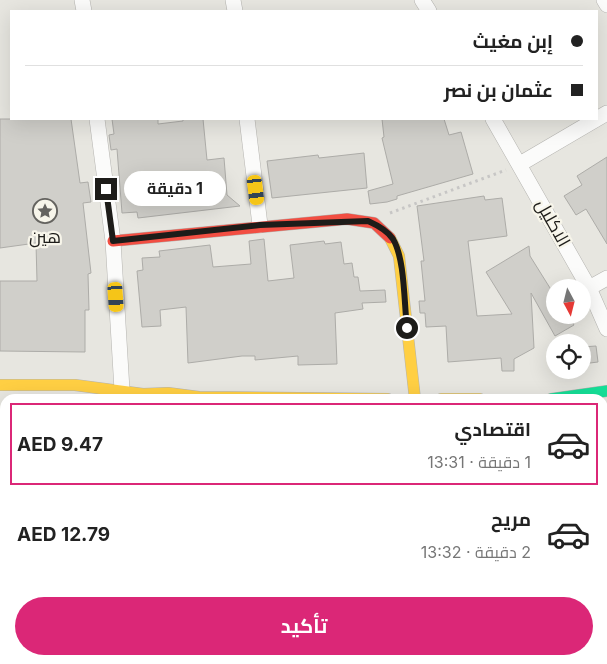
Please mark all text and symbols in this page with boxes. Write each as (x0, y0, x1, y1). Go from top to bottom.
text: إبن مغيث (473, 30, 553, 53)
text: عثمان بن نصر (444, 79, 553, 102)
callout: 1 دقيقة (124, 172, 226, 206)
car (246, 174, 265, 206)
route end (95, 178, 117, 200)
text: 1 دقيقة (147, 178, 203, 198)
street label: الاكليل (531, 195, 575, 251)
place icon: هين (32, 198, 58, 224)
place label: هين (29, 226, 61, 248)
north arrow (546, 279, 591, 324)
map controls (546, 279, 591, 379)
car (107, 282, 124, 312)
route start (396, 317, 418, 339)
button: locate (546, 334, 591, 379)
text: اقتصادي (455, 418, 531, 441)
icon: car (546, 422, 591, 467)
text: AED 9.47 (17, 433, 103, 456)
text: 1 دقيقة · 13:31 (427, 452, 531, 472)
text: مريح (491, 508, 531, 531)
icon: car (546, 512, 591, 557)
text: AED 12.79 (17, 523, 110, 546)
text: 2 دقيقة · 13:32 (421, 542, 531, 562)
button: تأكيد (15, 597, 593, 655)

